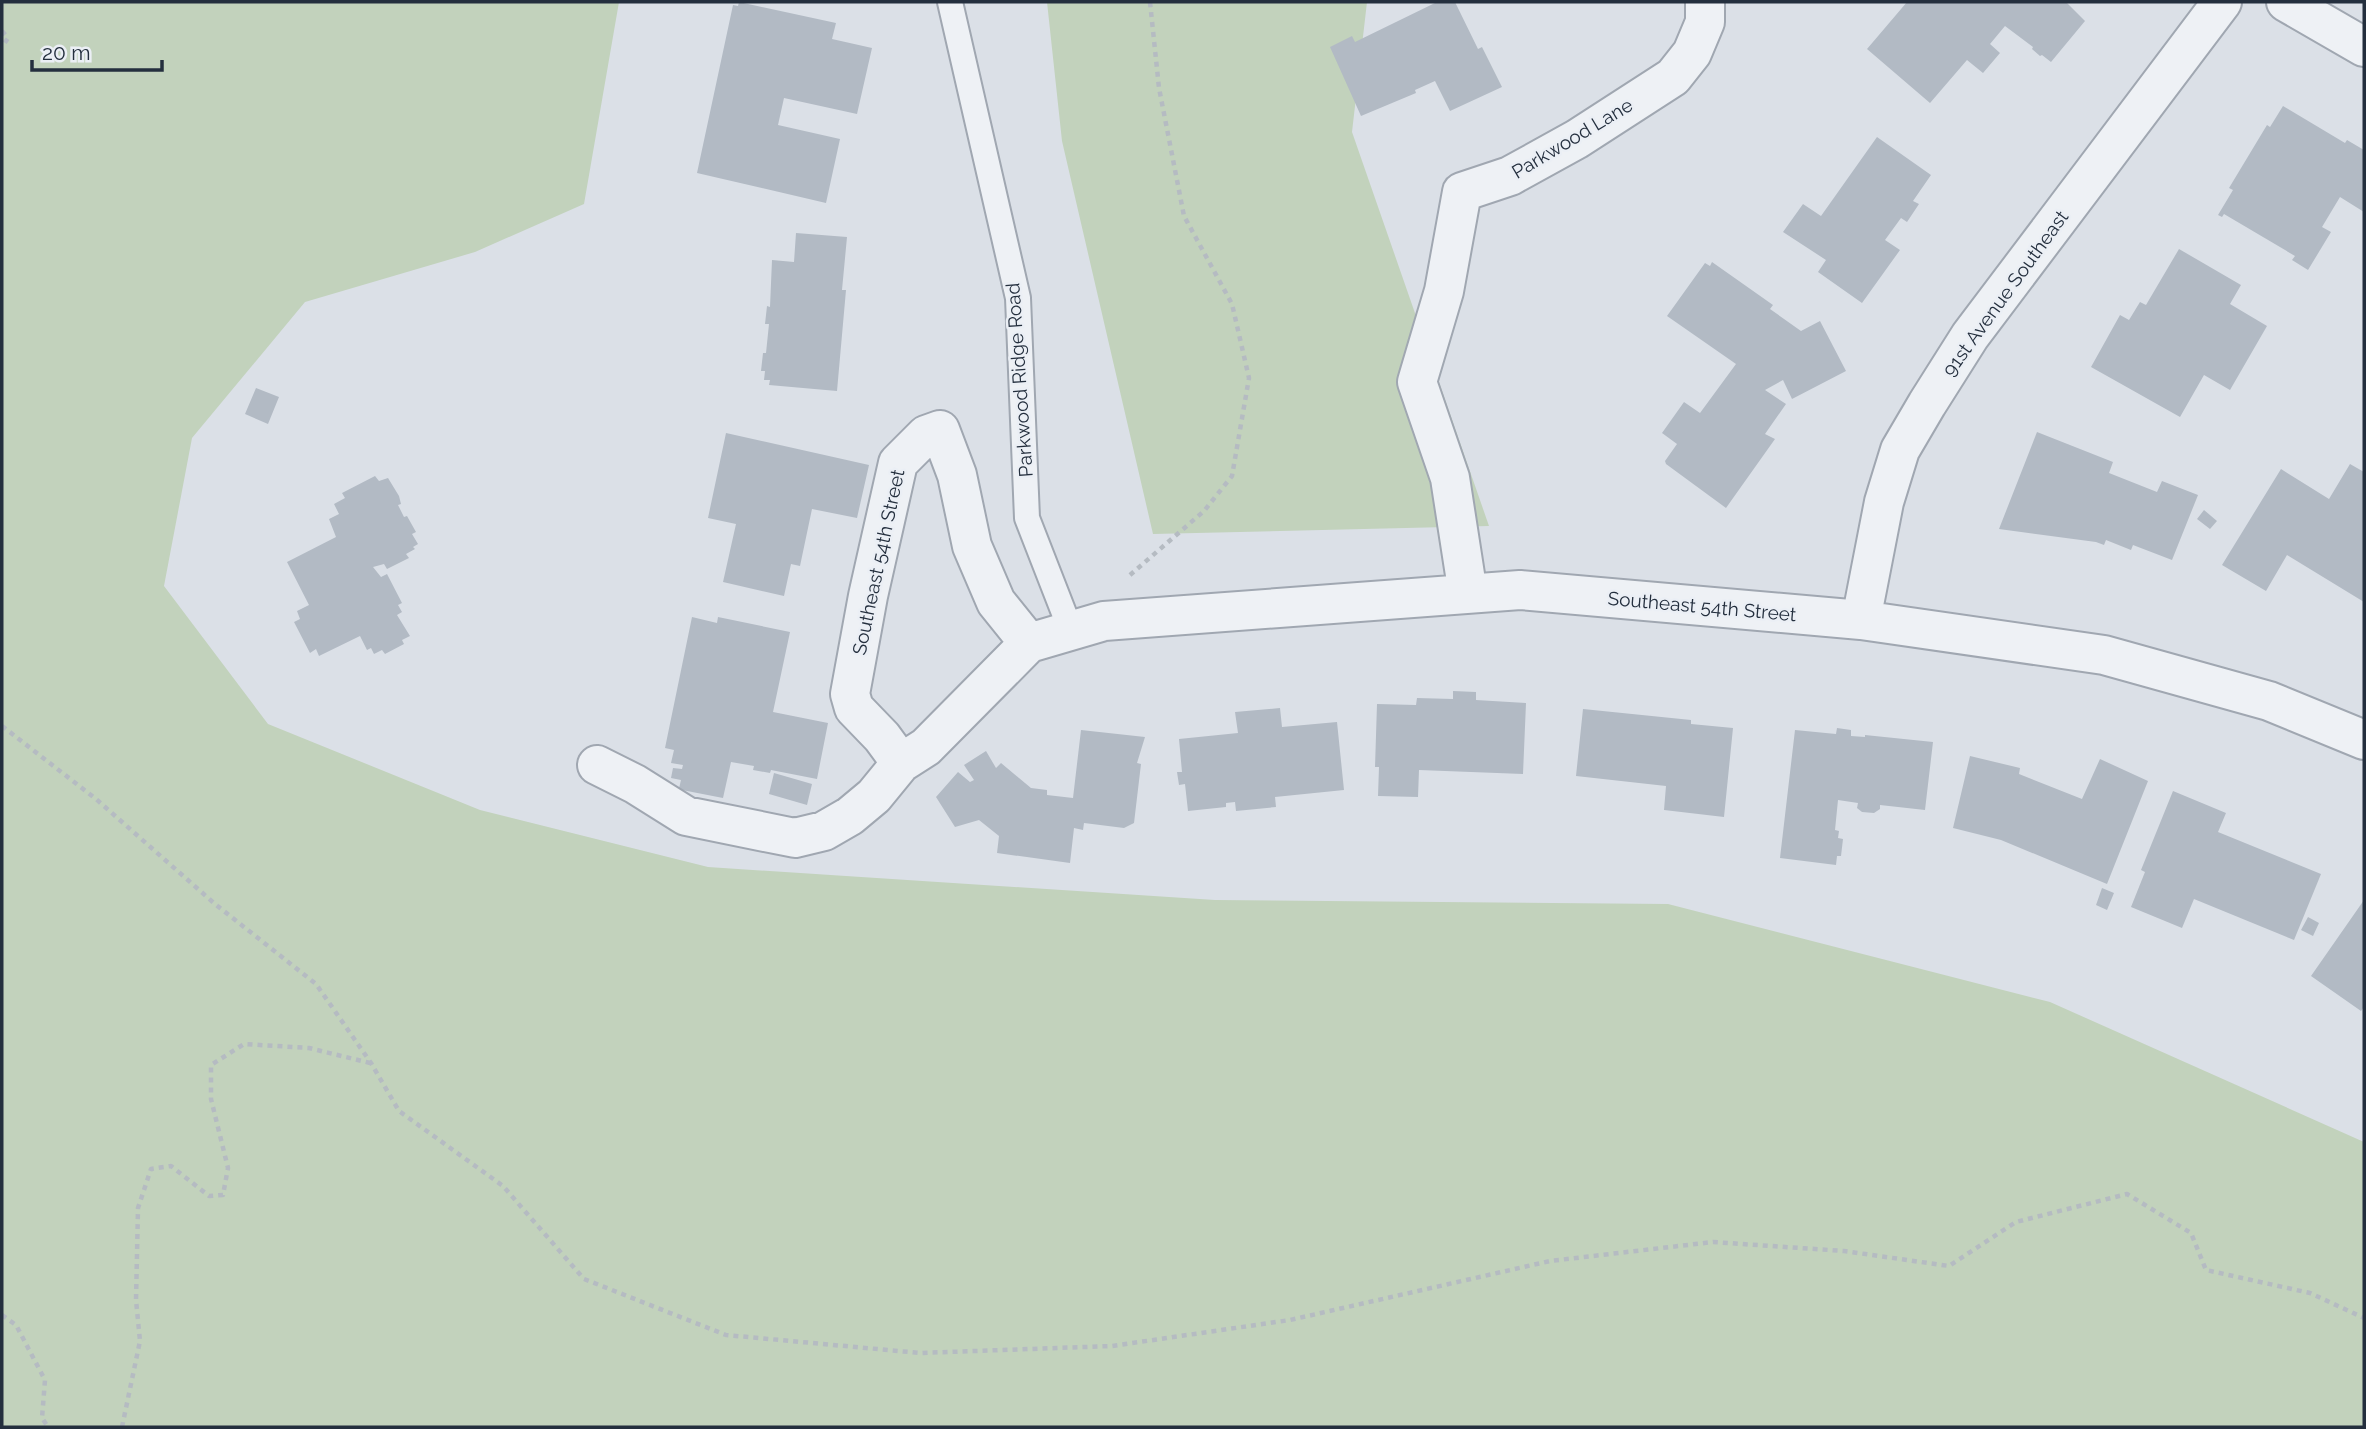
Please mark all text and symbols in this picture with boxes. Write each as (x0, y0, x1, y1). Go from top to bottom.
scale bar (32, 28, 161, 72)
text: 20 m (42, 40, 90, 65)
street label: Parkwood Lane (1508, 93, 1636, 183)
street label: 91st Avenue Southeast (1938, 205, 2073, 380)
street label: Parkwood Ridge Road (1001, 282, 1037, 478)
street label: Southeast 54th Street (848, 467, 909, 657)
street label: Southeast 54th Street (1607, 587, 1798, 625)

